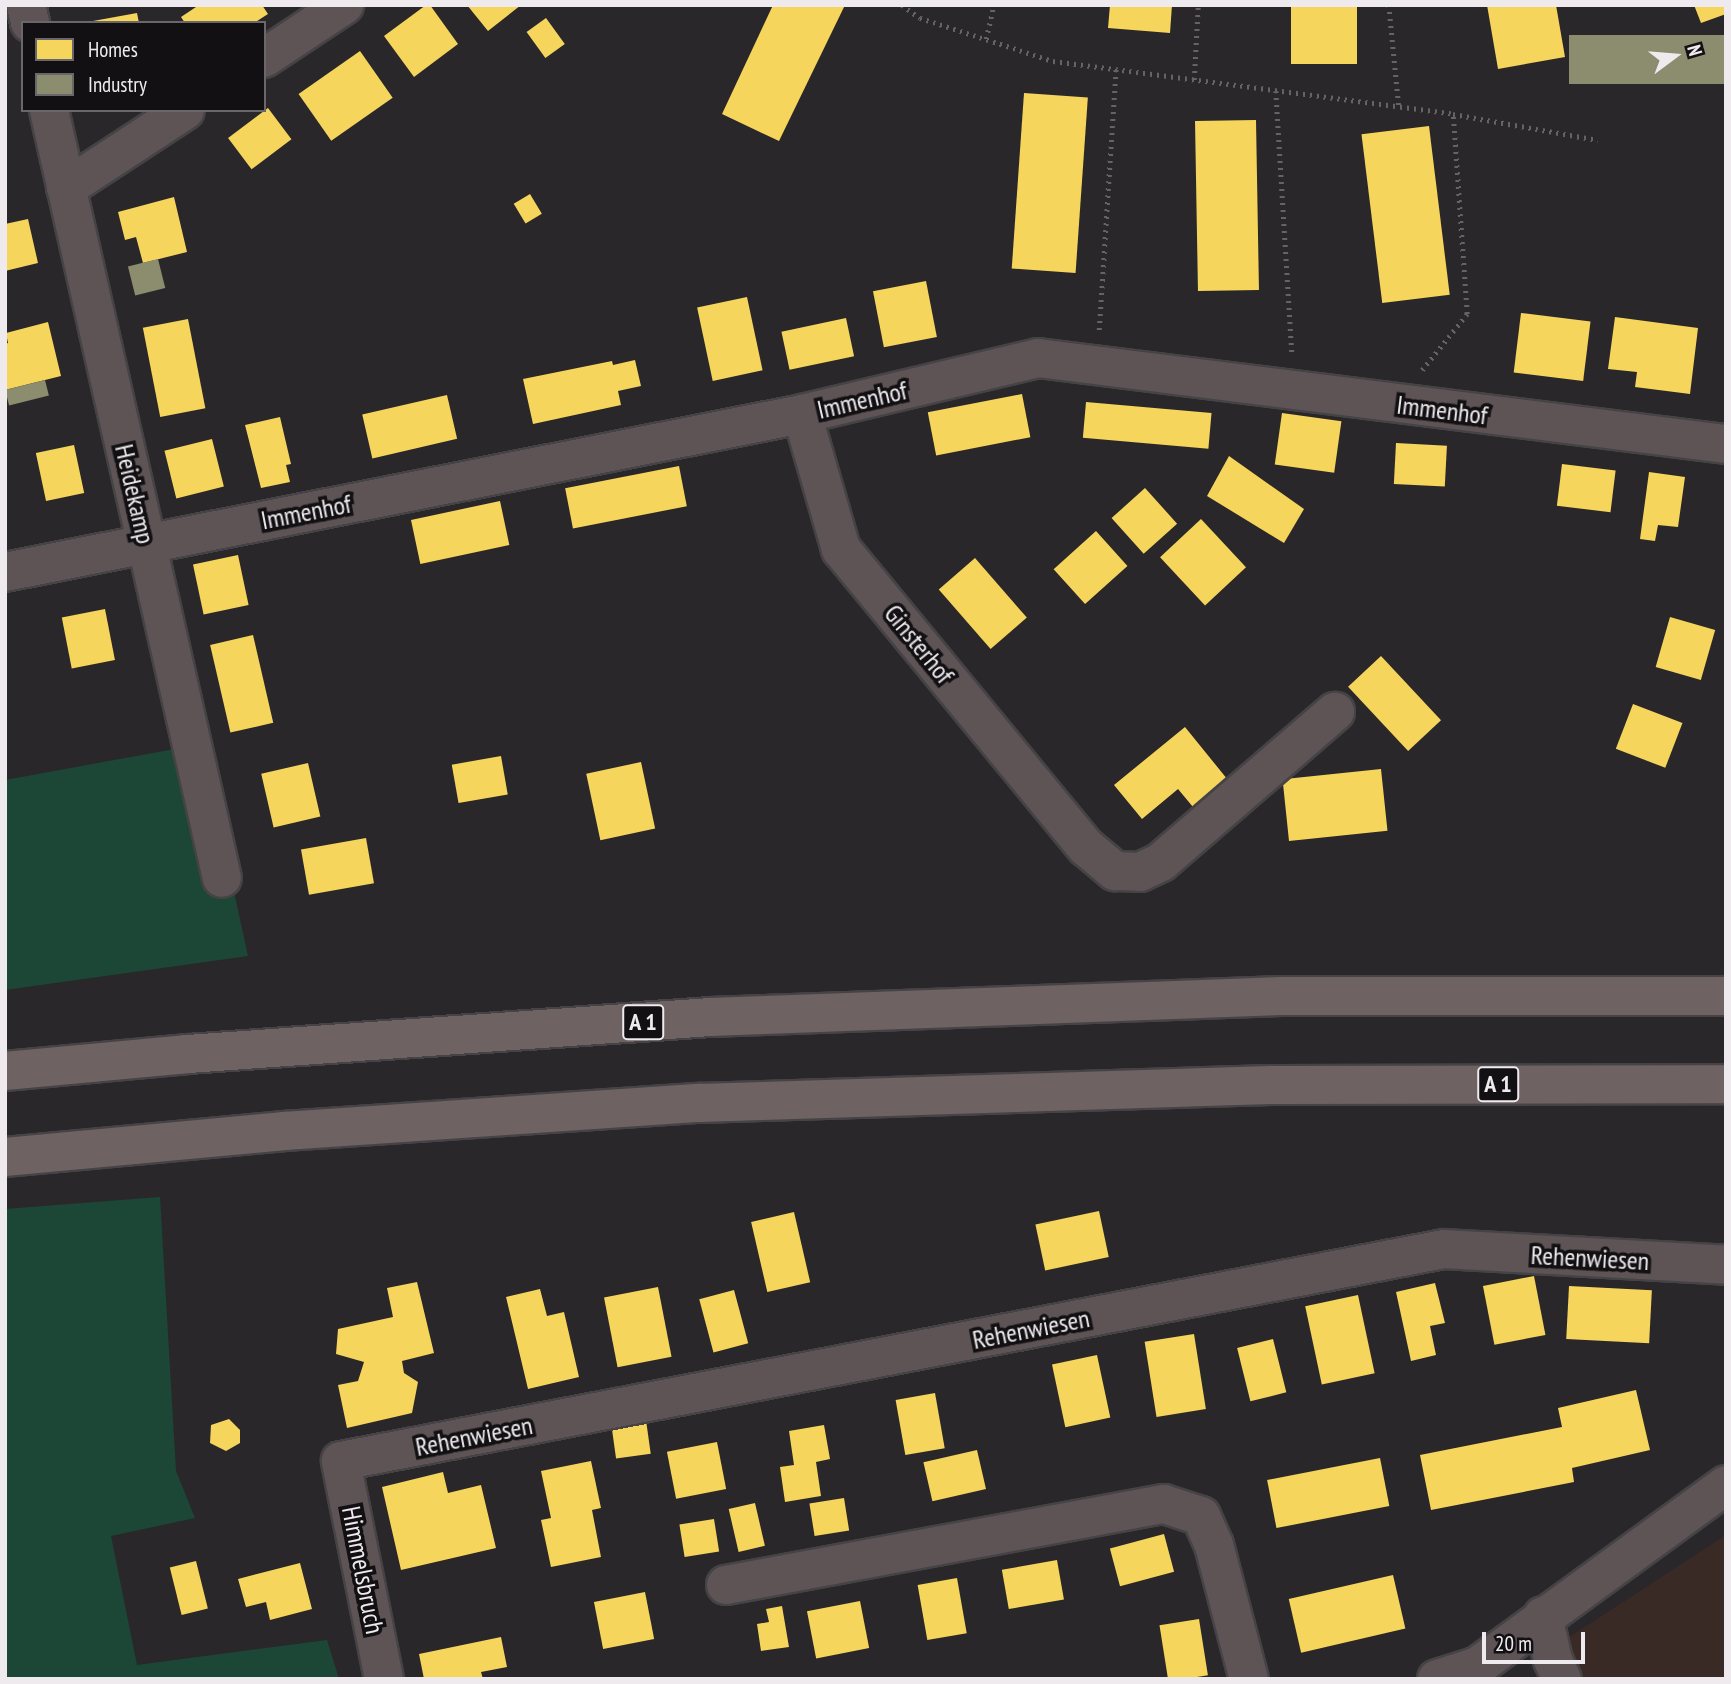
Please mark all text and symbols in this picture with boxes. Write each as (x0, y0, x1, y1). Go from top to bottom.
legend (21, 21, 266, 112)
north arrow (1640, 21, 1710, 91)
text: Homes (88, 36, 138, 63)
text: N (1682, 42, 1708, 58)
text: Industry (88, 71, 147, 98)
street label: Immenhof (814, 375, 910, 425)
street label: Immenhof (1395, 389, 1489, 431)
street label: Heidekamp (108, 441, 162, 547)
street label: Immenhof (258, 488, 354, 536)
street label: Ginsterhof (878, 598, 960, 690)
road number: A 1 (620, 1002, 666, 1042)
road number: A 1 (1475, 1064, 1521, 1104)
street label: Rehenwiesen (1530, 1239, 1650, 1277)
street label: Rehenwiesen (970, 1302, 1092, 1356)
street label: Rehenwiesen (413, 1409, 535, 1463)
street label: Himmelsbruch (335, 1504, 391, 1636)
scale bar (1486, 1618, 1589, 1662)
text: 20 m (1495, 1630, 1532, 1657)

